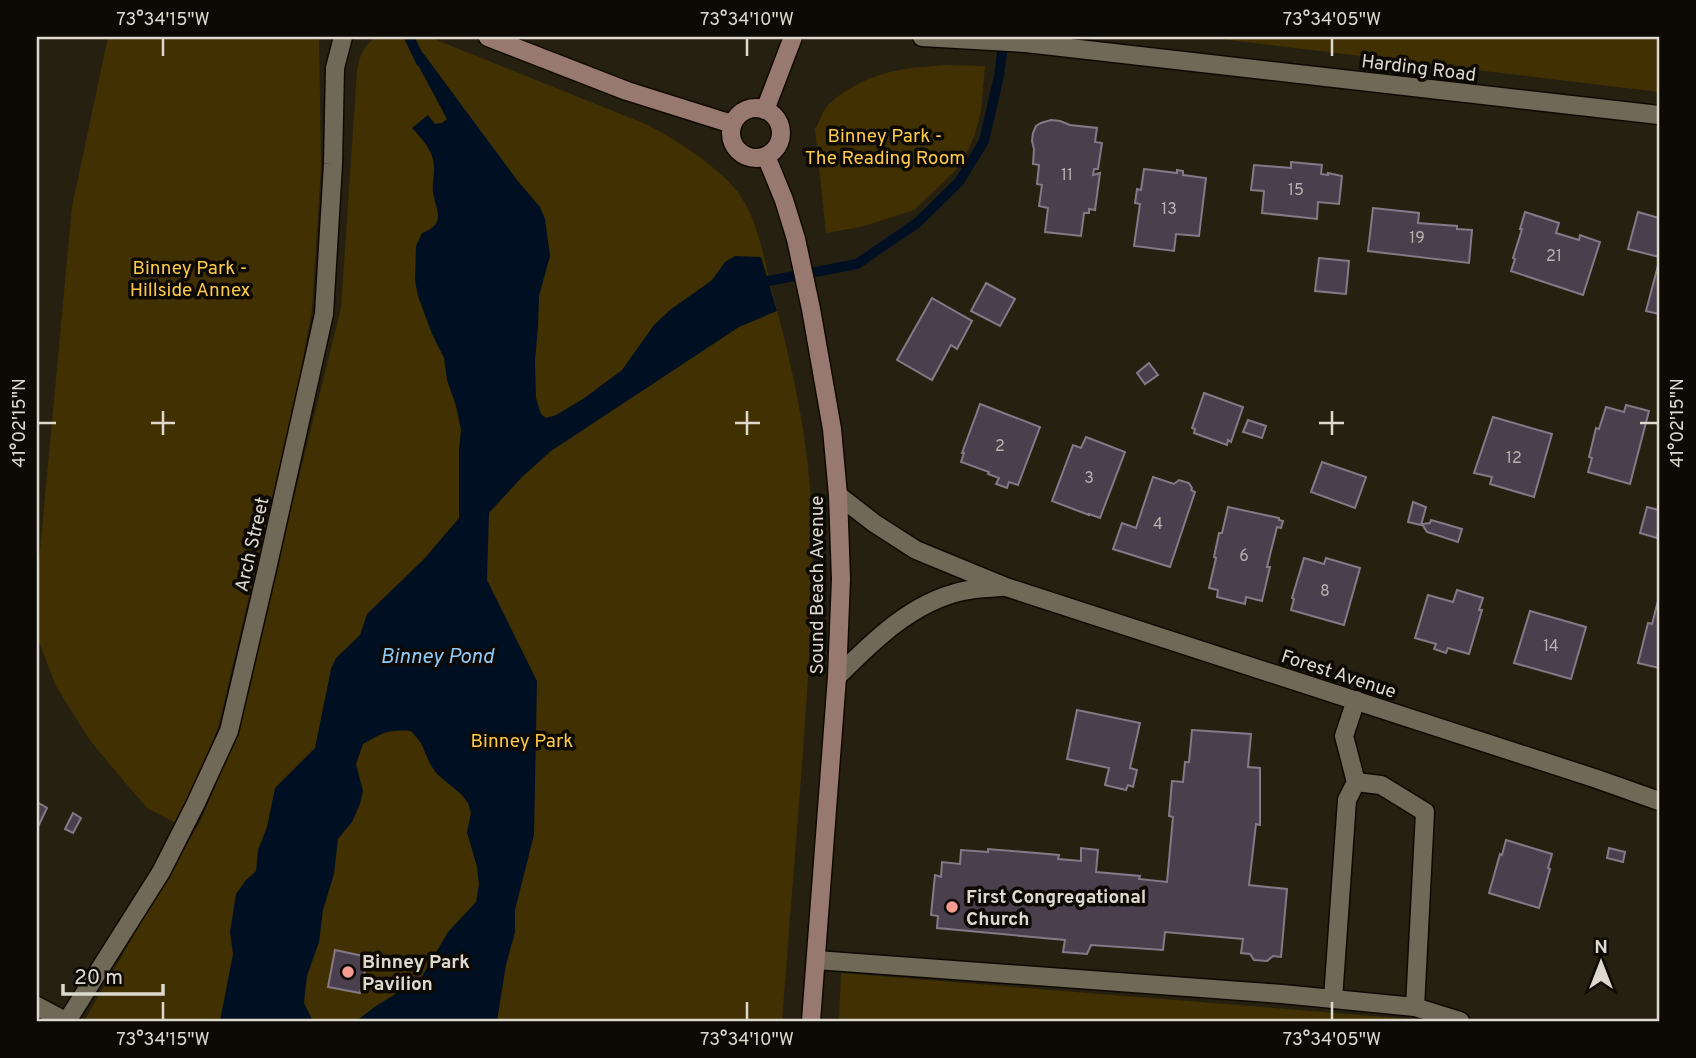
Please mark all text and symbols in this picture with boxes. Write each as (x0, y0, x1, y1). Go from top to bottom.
text: 73°34'15"W (116, 9, 210, 32)
text: 73°34'10"W (700, 9, 794, 32)
text: 73°34'05"W (1283, 9, 1381, 32)
street label: Harding Road (1360, 50, 1478, 88)
park label: Binney Park - The Reading Room (805, 125, 965, 171)
house number: 11 (1061, 166, 1073, 186)
house number: 15 (1288, 181, 1304, 201)
house number: 13 (1161, 200, 1177, 220)
house number: 19 (1409, 229, 1425, 249)
house number: 21 (1546, 247, 1562, 267)
park label: Binney Park - Hillside Annex (130, 257, 251, 303)
text: 41°02'15"N (9, 378, 32, 468)
text: 41°02'15"N (1667, 378, 1690, 468)
house number: 2 (995, 437, 1005, 457)
house number: 12 (1506, 449, 1522, 469)
house number: 3 (1084, 469, 1094, 489)
street label: Arch Street (230, 495, 276, 594)
street label: Sound Beach Avenue (806, 495, 830, 675)
house number: 4 (1153, 515, 1163, 535)
house number: 6 (1239, 547, 1249, 567)
house number: 8 (1320, 582, 1330, 602)
house number: 14 (1543, 637, 1559, 657)
water label: Binney Pond (380, 644, 495, 671)
street label: Forest Avenue (1278, 645, 1399, 705)
park label: Binney Park (471, 730, 573, 754)
place label: First Congregational Church (966, 886, 1146, 932)
marker: First Congregational Church (944, 899, 960, 915)
north arrow (1566, 928, 1636, 998)
text: N (1594, 936, 1608, 960)
place label: Binney Park Pavilion (362, 951, 470, 997)
scale bar (63, 953, 163, 997)
marker: Binney Park Pavilion (340, 964, 356, 980)
text: 20 m (74, 965, 123, 992)
text: 73°34'15"W (116, 1029, 210, 1052)
text: 73°34'10"W (700, 1029, 794, 1052)
text: 73°34'05"W (1283, 1029, 1381, 1052)

